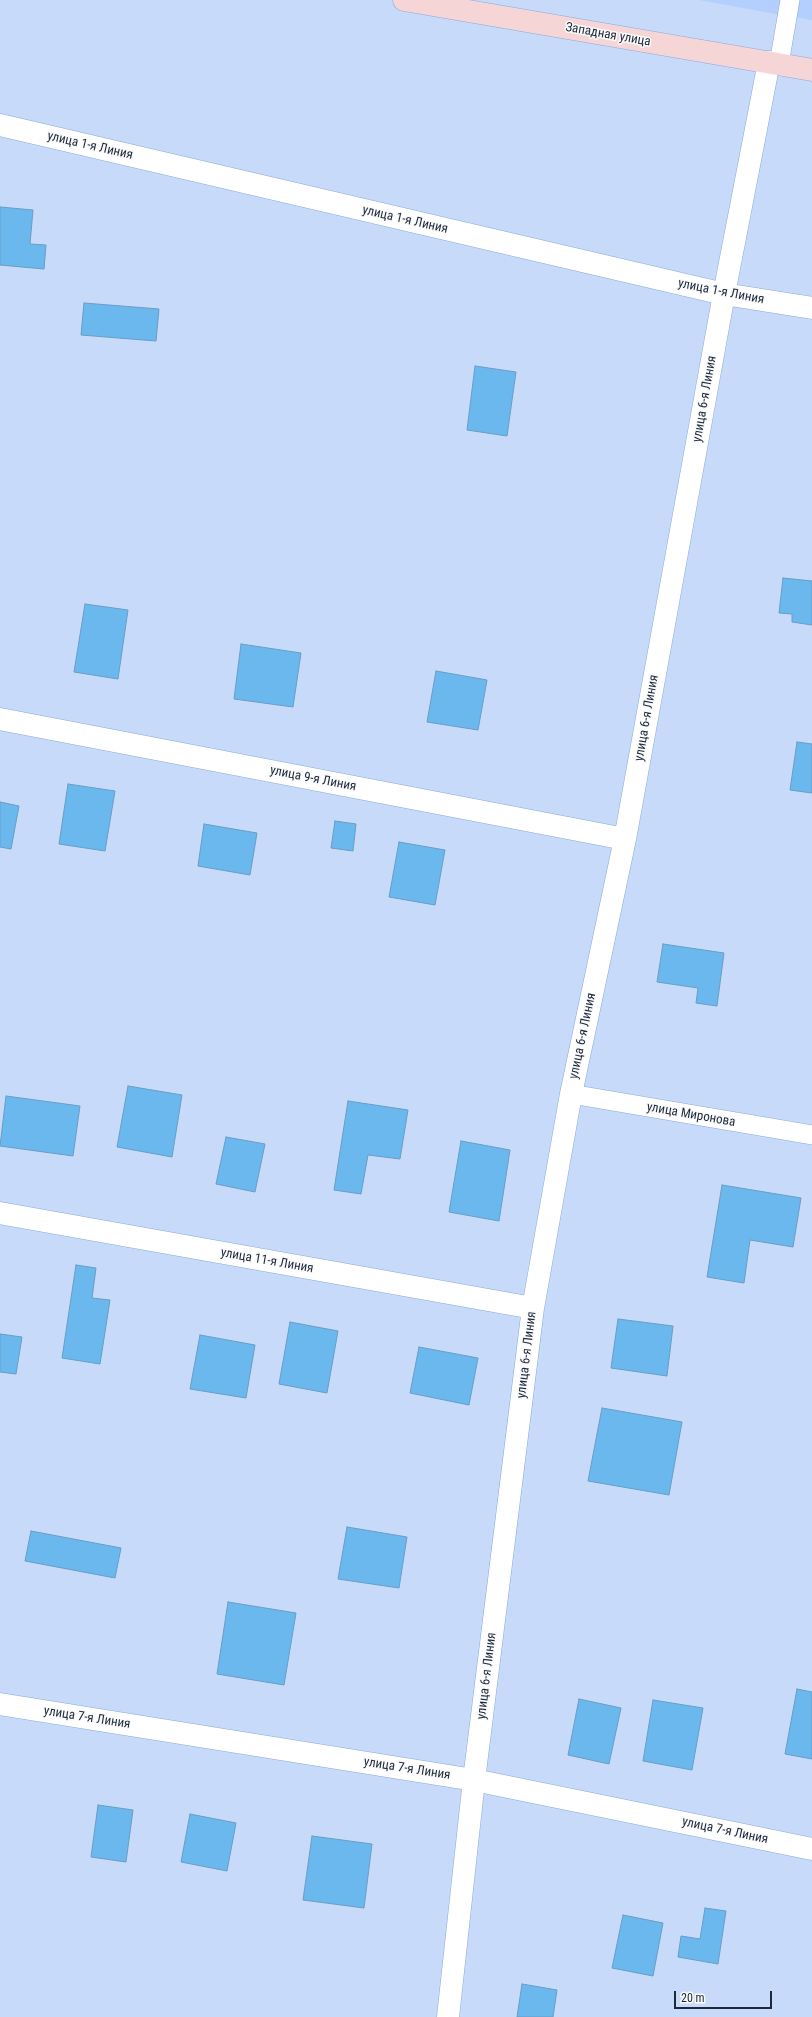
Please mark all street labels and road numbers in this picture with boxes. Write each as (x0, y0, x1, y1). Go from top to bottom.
street label: Западная улица (564, 20, 652, 50)
street label: улица 1-я Линия (46, 129, 134, 163)
street label: улица 1-я Линия (361, 203, 449, 237)
street label: улица 1-я Линия (677, 276, 765, 308)
street label: улица 6-я Линия (690, 355, 720, 443)
street label: улица 6-я Линия (632, 674, 662, 762)
street label: улица 9-я Линия (269, 763, 357, 795)
street label: улица 6-я Линия (566, 992, 600, 1080)
street label: улица Миронова (645, 1100, 737, 1130)
street label: улица 11-я Линия (219, 1245, 315, 1277)
street label: улица 6-я Линия (514, 1311, 540, 1399)
street label: улица 6-я Линия (474, 1632, 500, 1720)
street label: улица 7-я Линия (43, 1703, 131, 1733)
street label: улица 7-я Линия (363, 1754, 451, 1784)
street label: улица 7-я Линия (681, 1814, 769, 1848)

